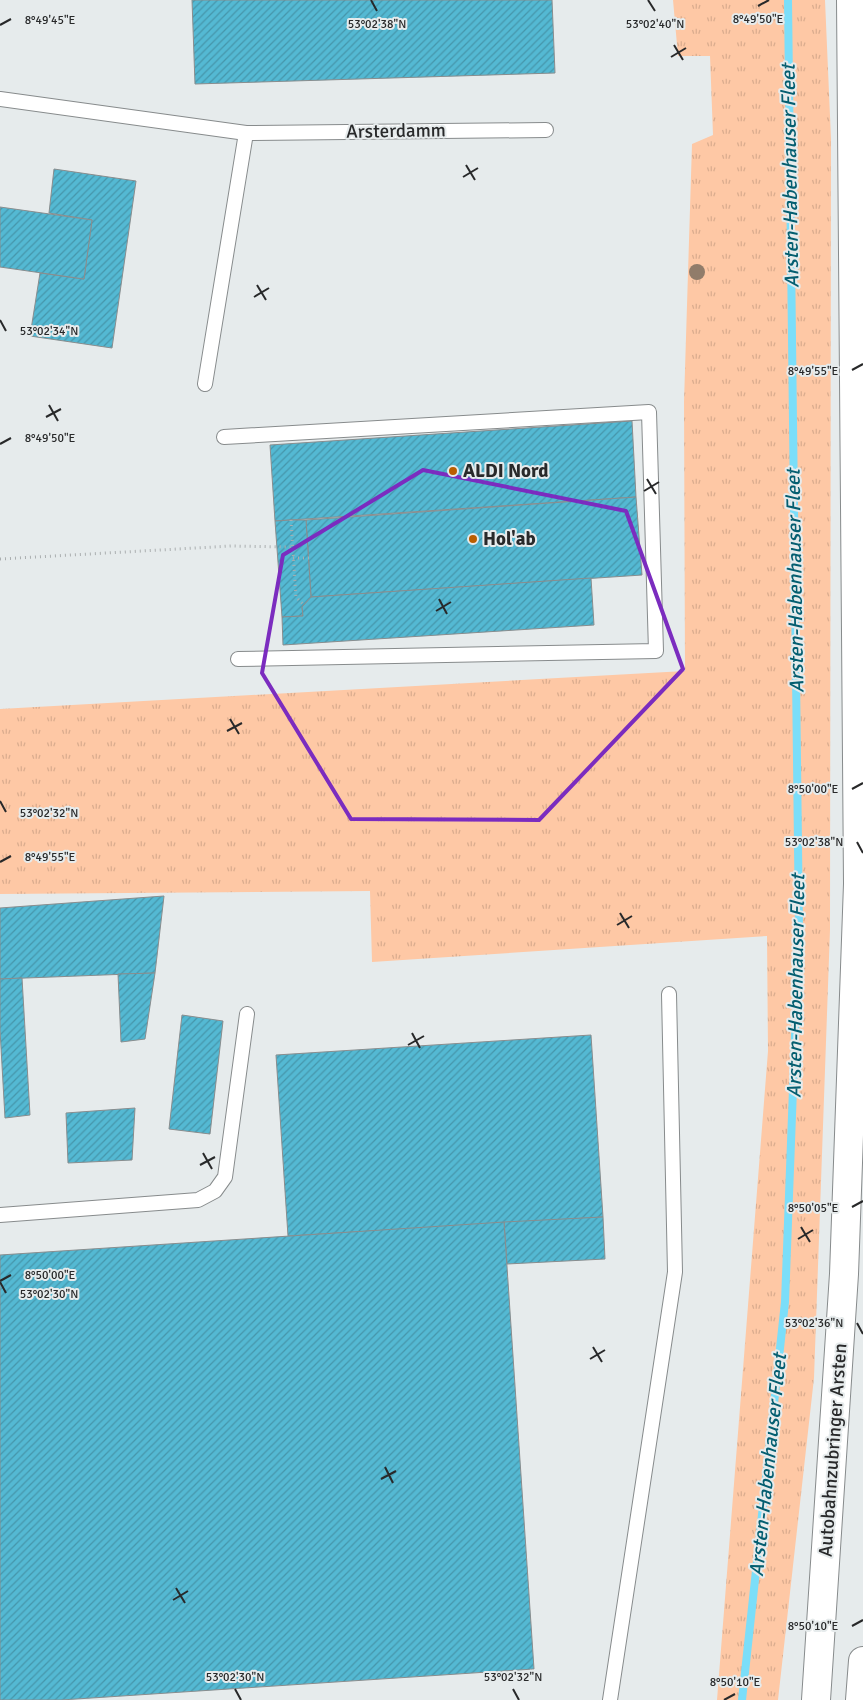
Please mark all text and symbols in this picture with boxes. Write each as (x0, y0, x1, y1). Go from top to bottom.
text: 8°49'50"E (733, 12, 784, 27)
text: 8°49'45"E (25, 13, 76, 28)
text: 53°02'38"N (348, 17, 406, 32)
text: 53°02'40"N (626, 17, 684, 32)
water label: Arsten-Habenhauser Fleet (776, 62, 804, 288)
street label: Arsterdamm (346, 118, 446, 144)
text: 53°02'34"N (20, 324, 78, 339)
text: 8°49'55"E (788, 364, 839, 379)
text: 8°49'50"E (25, 431, 76, 446)
place label: ALDI Nord (463, 459, 549, 483)
marker: ALDI Nord (447, 465, 459, 477)
water label: Arsten-Habenhauser Fleet (781, 467, 809, 693)
place label: Hol'ab (483, 527, 536, 551)
marker: Hol'ab (467, 533, 479, 545)
text: 8°50'00"E (788, 782, 839, 797)
text: 53°02'32"N (20, 806, 78, 821)
text: 53°02'38"N (785, 835, 843, 850)
text: 8°49'55"E (25, 850, 76, 865)
water label: Arsten-Habenhauser Fleet (782, 872, 810, 1098)
text: 8°50'05"E (788, 1201, 839, 1216)
text: 8°50'00"E (25, 1268, 76, 1283)
text: 53°02'30"N (20, 1287, 78, 1302)
text: 53°02'36"N (785, 1316, 843, 1331)
street label: Autobahnzubringer Arsten (814, 1342, 852, 1558)
water label: Arsten-Habenhauser Fleet (744, 1350, 792, 1578)
text: 8°50'10"E (788, 1619, 839, 1634)
text: 53°02'30"N (206, 1670, 264, 1685)
text: 53°02'32"N (484, 1670, 542, 1685)
text: 8°50'10"E (710, 1675, 761, 1690)

